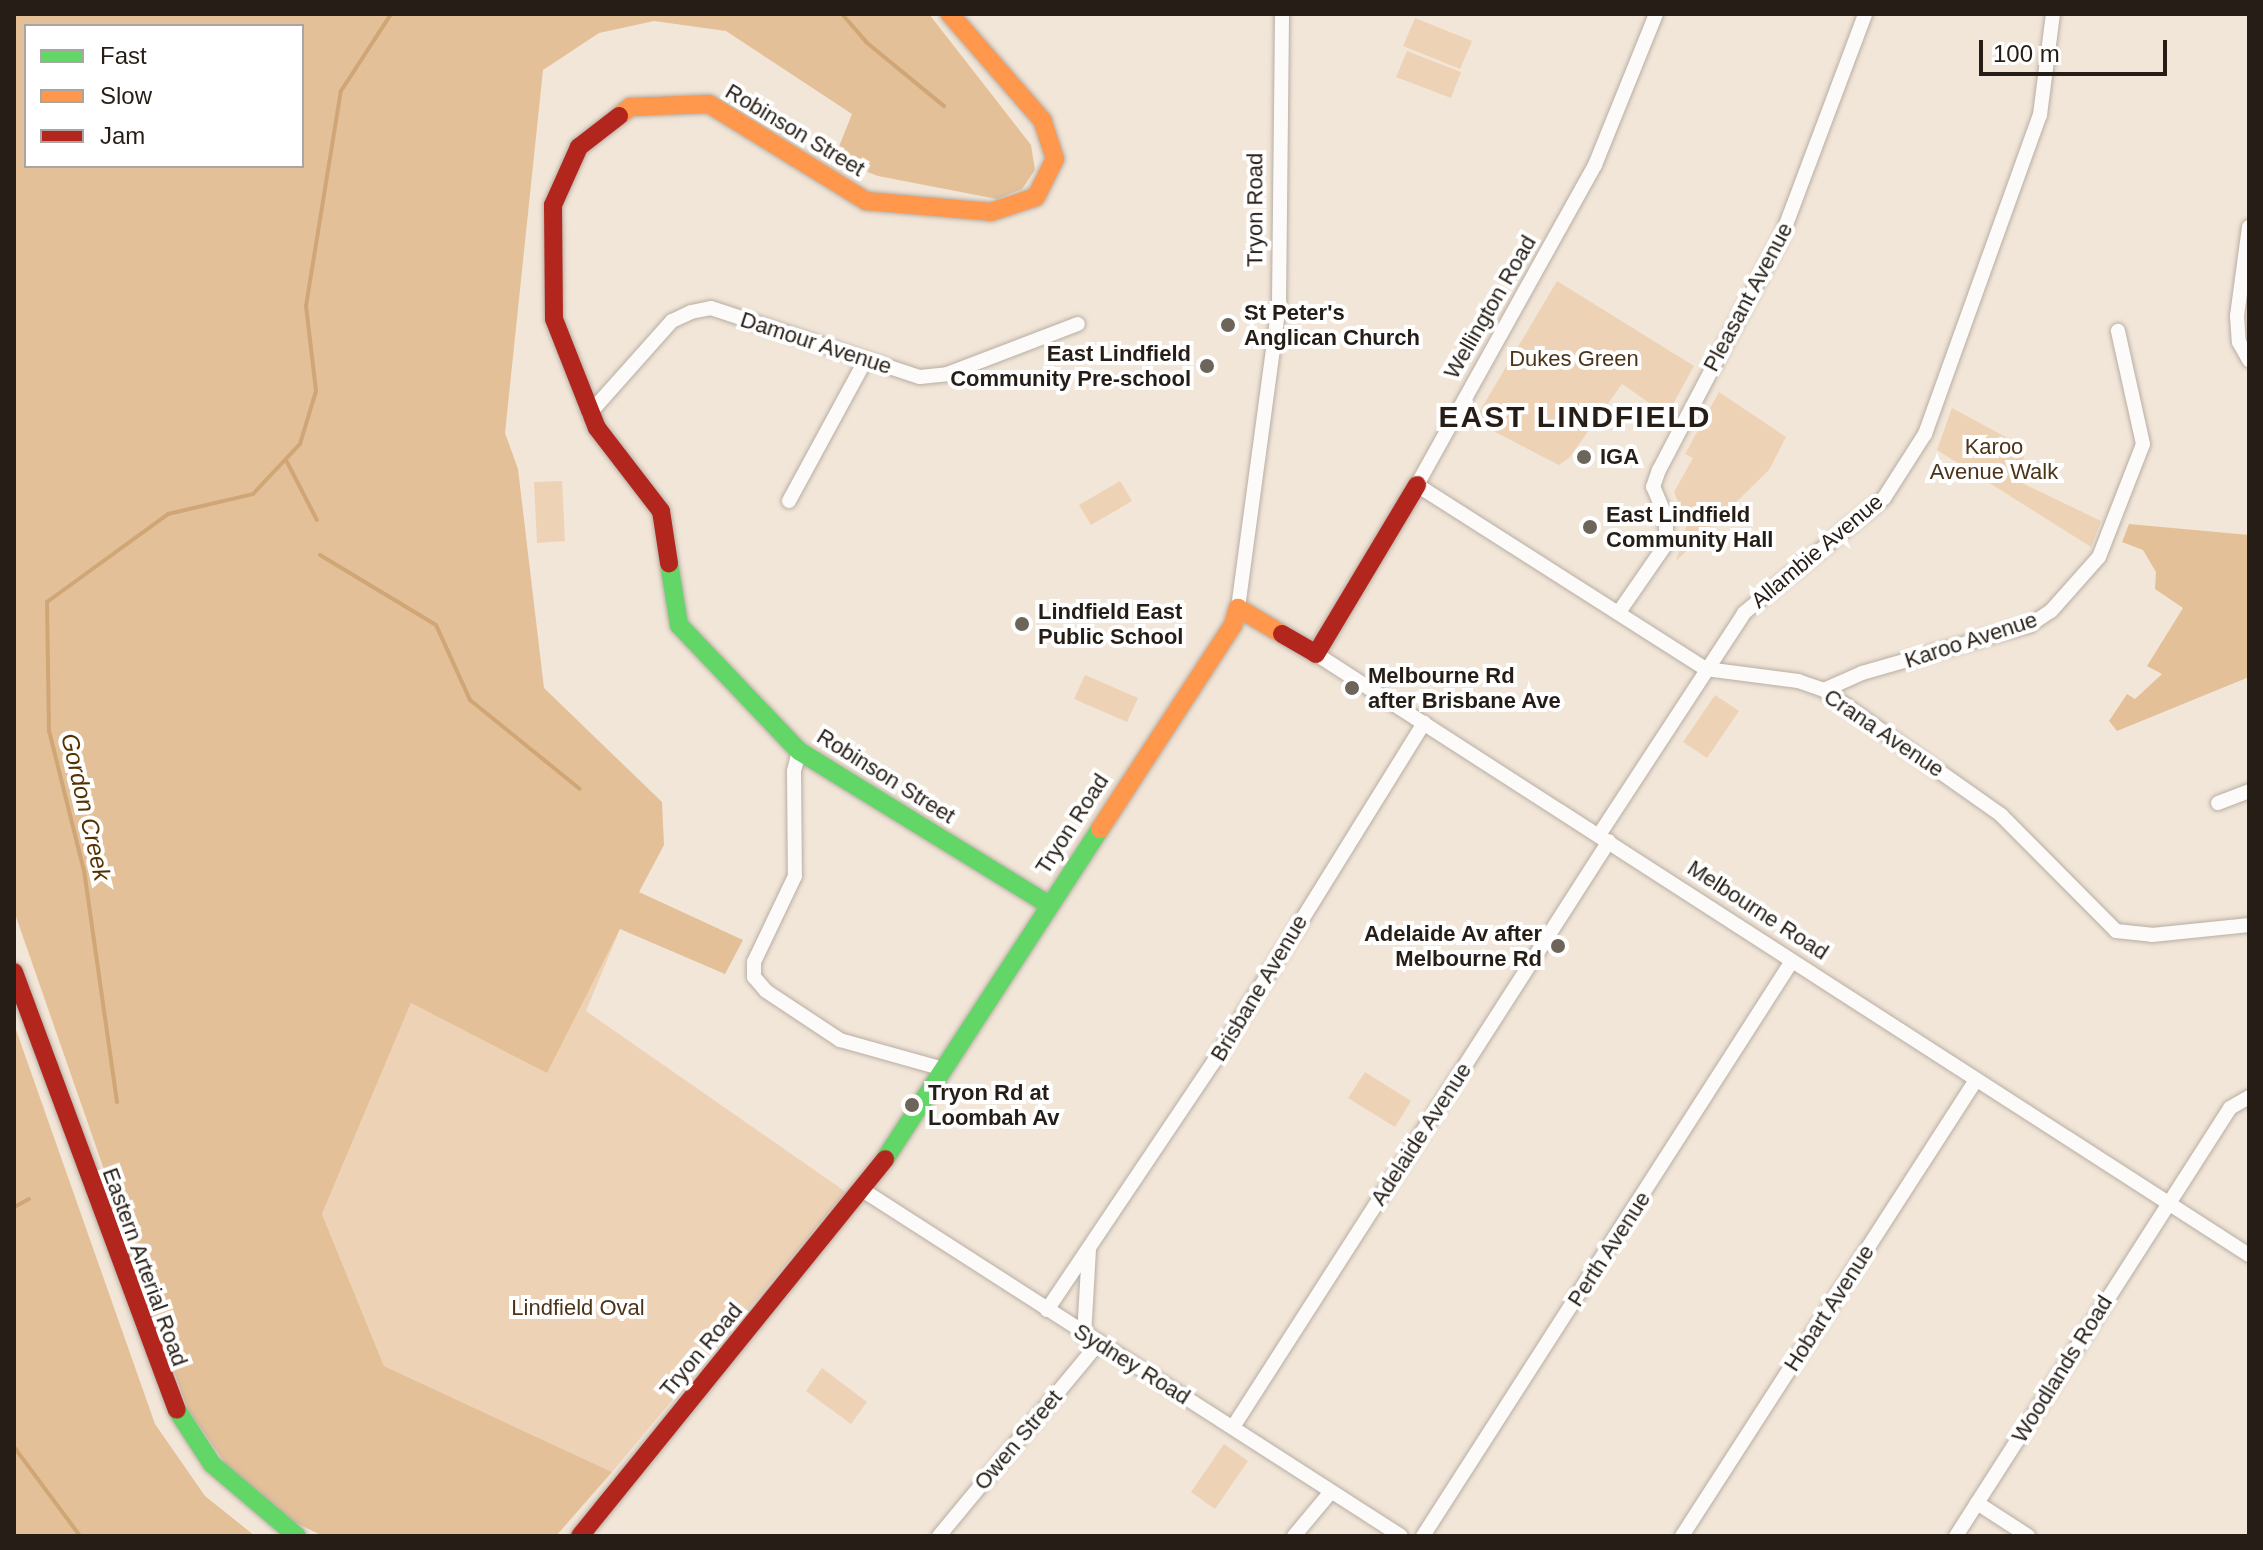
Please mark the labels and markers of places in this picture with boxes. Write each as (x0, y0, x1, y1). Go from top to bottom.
place label: St Peter's Anglican Church (1244, 299, 1420, 350)
marker: St Peter's Anglican Church (1219, 316, 1237, 334)
place label: East Lindfield Community Pre-school (950, 340, 1191, 392)
marker: East Lindfield Community Pre-school (1198, 357, 1216, 375)
place label: IGA (1600, 444, 1639, 470)
marker: IGA (1575, 448, 1593, 466)
place label: East Lindfield Community Hall (1606, 501, 1773, 552)
marker: East Lindfield Community Hall (1581, 518, 1599, 536)
place label: Lindfield East Public School (1038, 598, 1183, 650)
marker: Lindfield East Public School (1013, 615, 1031, 633)
place label: Melbourne Rd after Brisbane Ave (1368, 662, 1562, 714)
marker: Melbourne Rd after Brisbane Ave (1343, 679, 1361, 697)
place label: Adelaide Av after Melbourne Rd (1363, 920, 1542, 972)
marker: Adelaide Av after Melbourne Rd (1549, 937, 1567, 955)
place label: Tryon Rd at Loombah Av (928, 1079, 1060, 1130)
marker: Tryon Rd at Loombah Av (903, 1096, 921, 1114)

